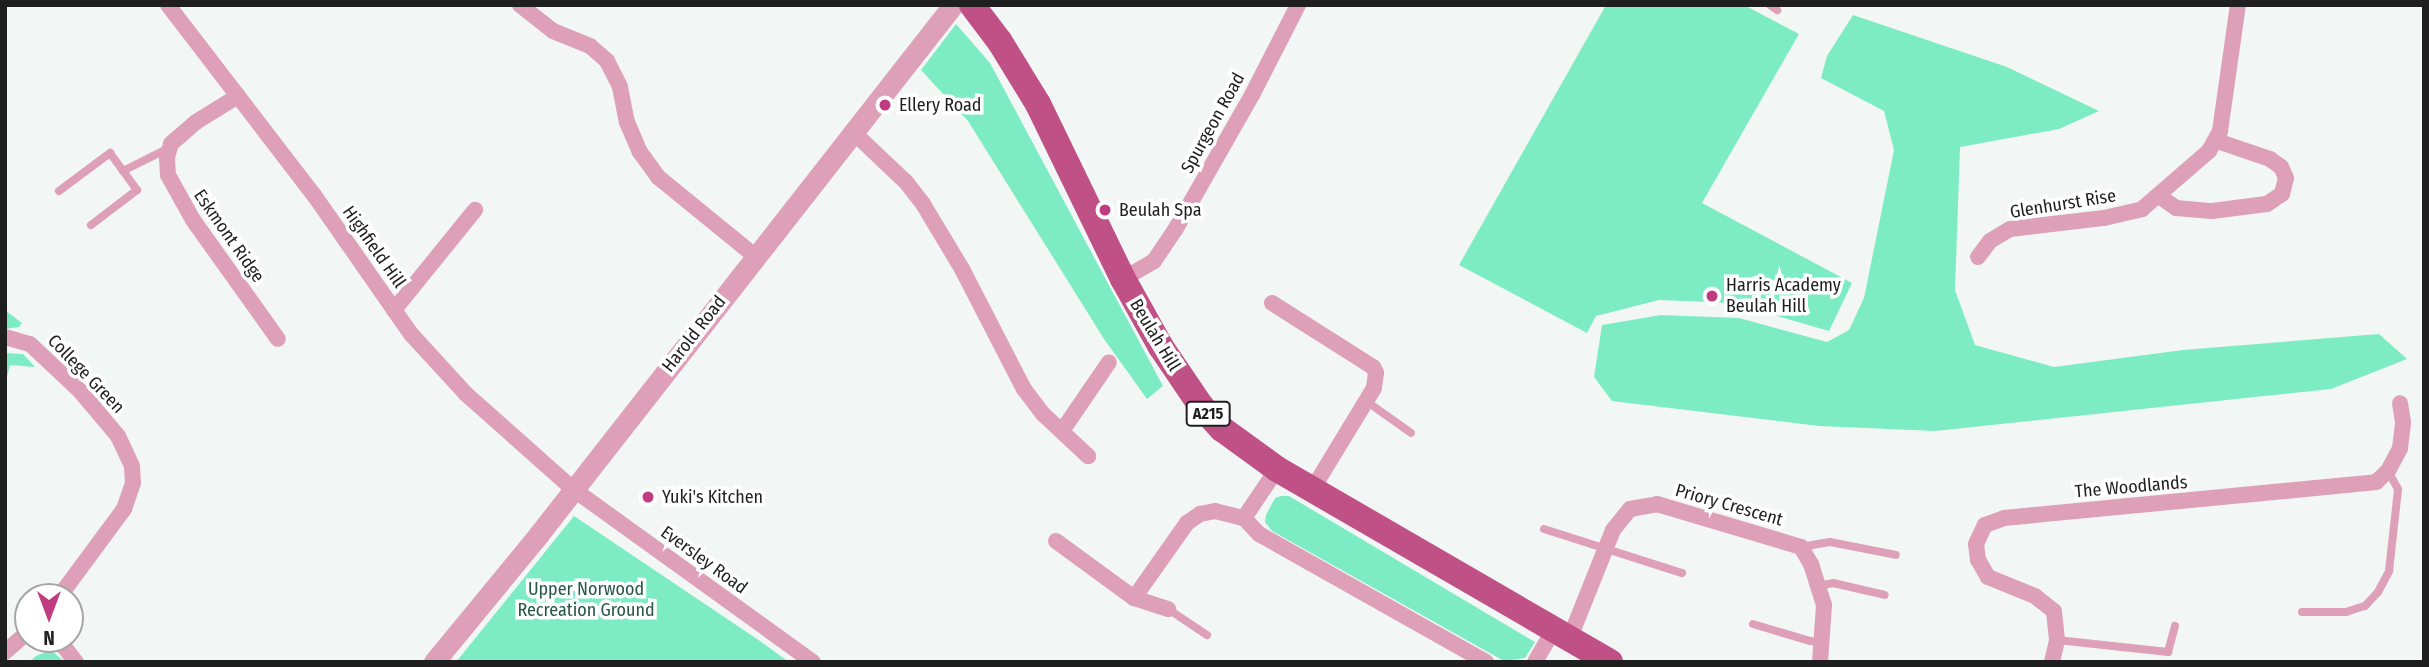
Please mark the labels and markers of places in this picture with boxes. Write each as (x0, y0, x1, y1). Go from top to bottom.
place label: Ellery Road (899, 94, 981, 116)
marker: Ellery Road (877, 97, 893, 113)
place label: Beulah Spa (1119, 199, 1202, 221)
marker: Beulah Spa (1097, 202, 1113, 218)
place label: Harris Academy Beulah Hill (1726, 275, 1841, 318)
marker: Harris Academy Beulah Hill (1704, 288, 1720, 304)
place label: Yuki's Kitchen (662, 486, 763, 508)
marker: Yuki's Kitchen (640, 489, 656, 505)

